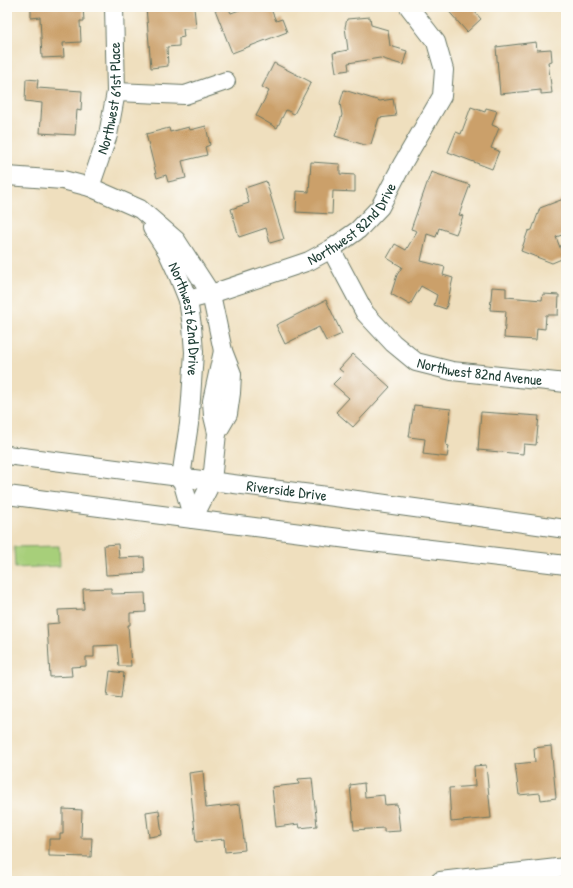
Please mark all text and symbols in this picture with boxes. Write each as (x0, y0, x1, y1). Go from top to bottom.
street label: Northwest 61st Place (91, 42, 126, 157)
street label: Northwest 82nd Drive (303, 179, 401, 270)
street label: Northwest 62nd Drive (164, 259, 205, 377)
street label: Northwest 82nd Avenue (415, 352, 543, 390)
street label: Riverside Drive (245, 475, 328, 506)

